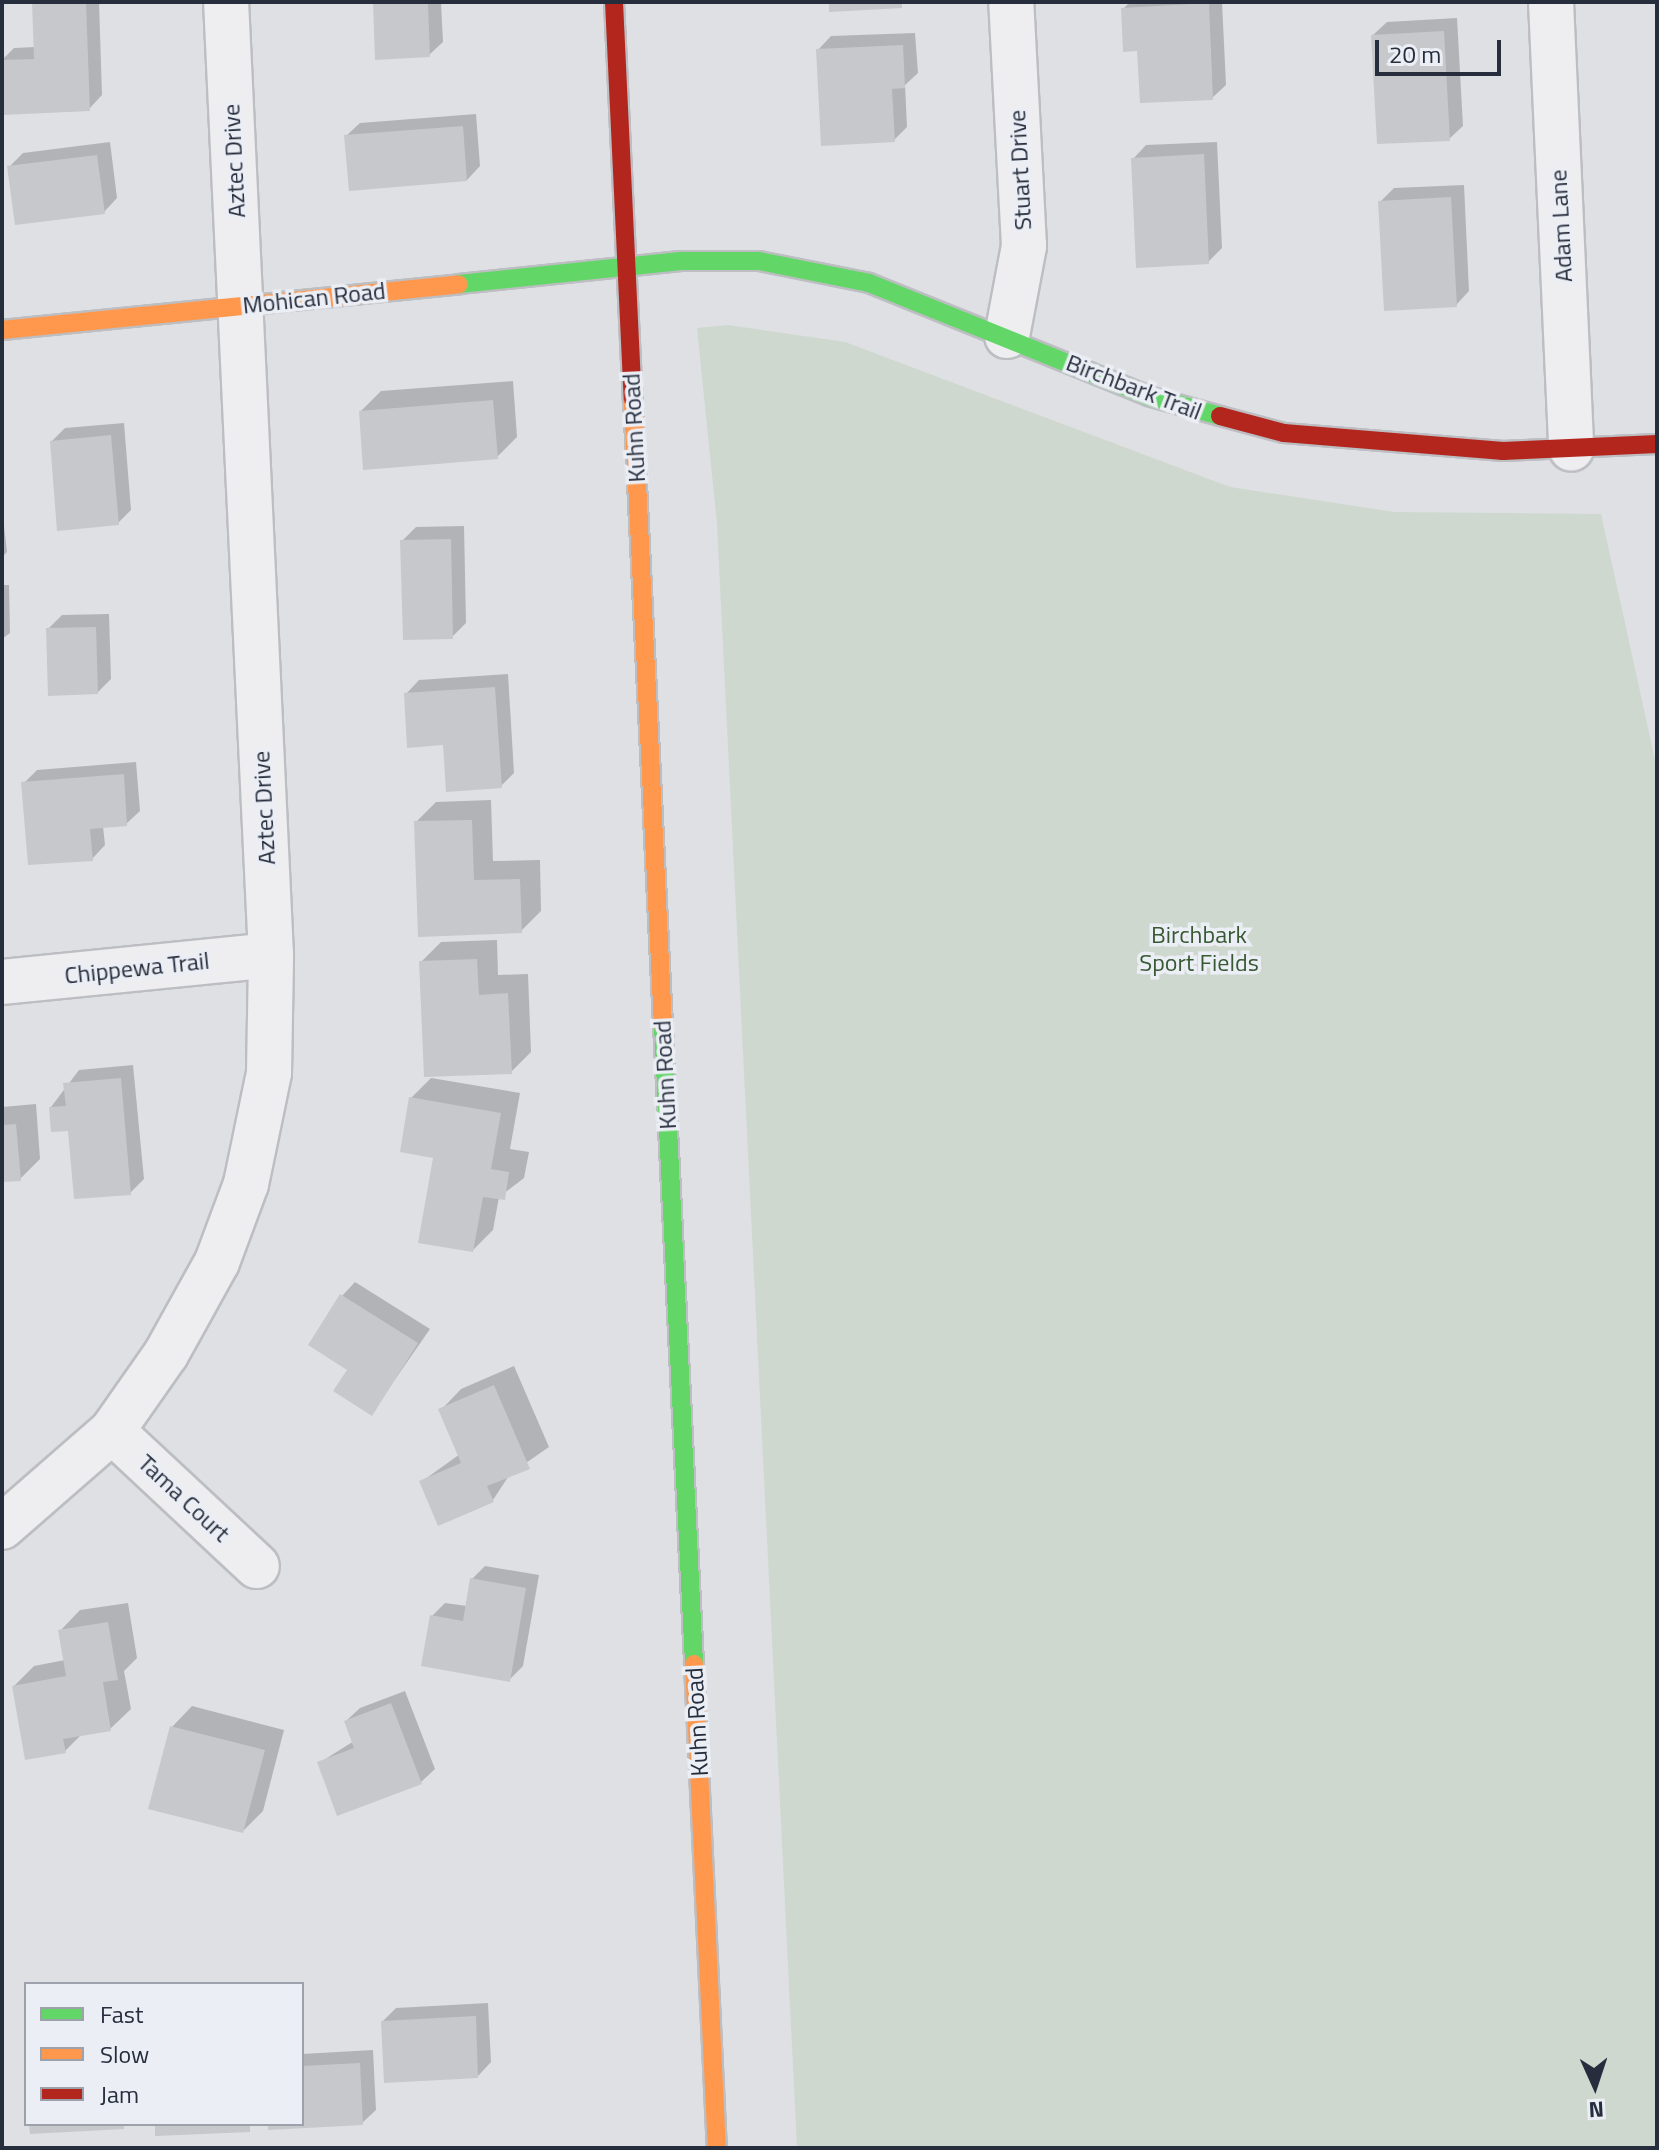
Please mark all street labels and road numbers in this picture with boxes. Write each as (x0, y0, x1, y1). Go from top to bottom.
street label: Aztec Drive (217, 103, 251, 219)
street label: Stuart Drive (1002, 109, 1038, 231)
street label: Adam Lane (1544, 169, 1578, 283)
street label: Mohican Road (241, 276, 387, 320)
street label: Birchbark Trail (1062, 348, 1206, 426)
street label: Kuhn Road (617, 373, 651, 483)
street label: Aztec Drive (247, 750, 281, 866)
street label: Chippewa Trail (63, 946, 211, 990)
street label: Kuhn Road (648, 1020, 682, 1130)
street label: Tama Court (132, 1448, 236, 1548)
street label: Kuhn Road (680, 1667, 714, 1777)

